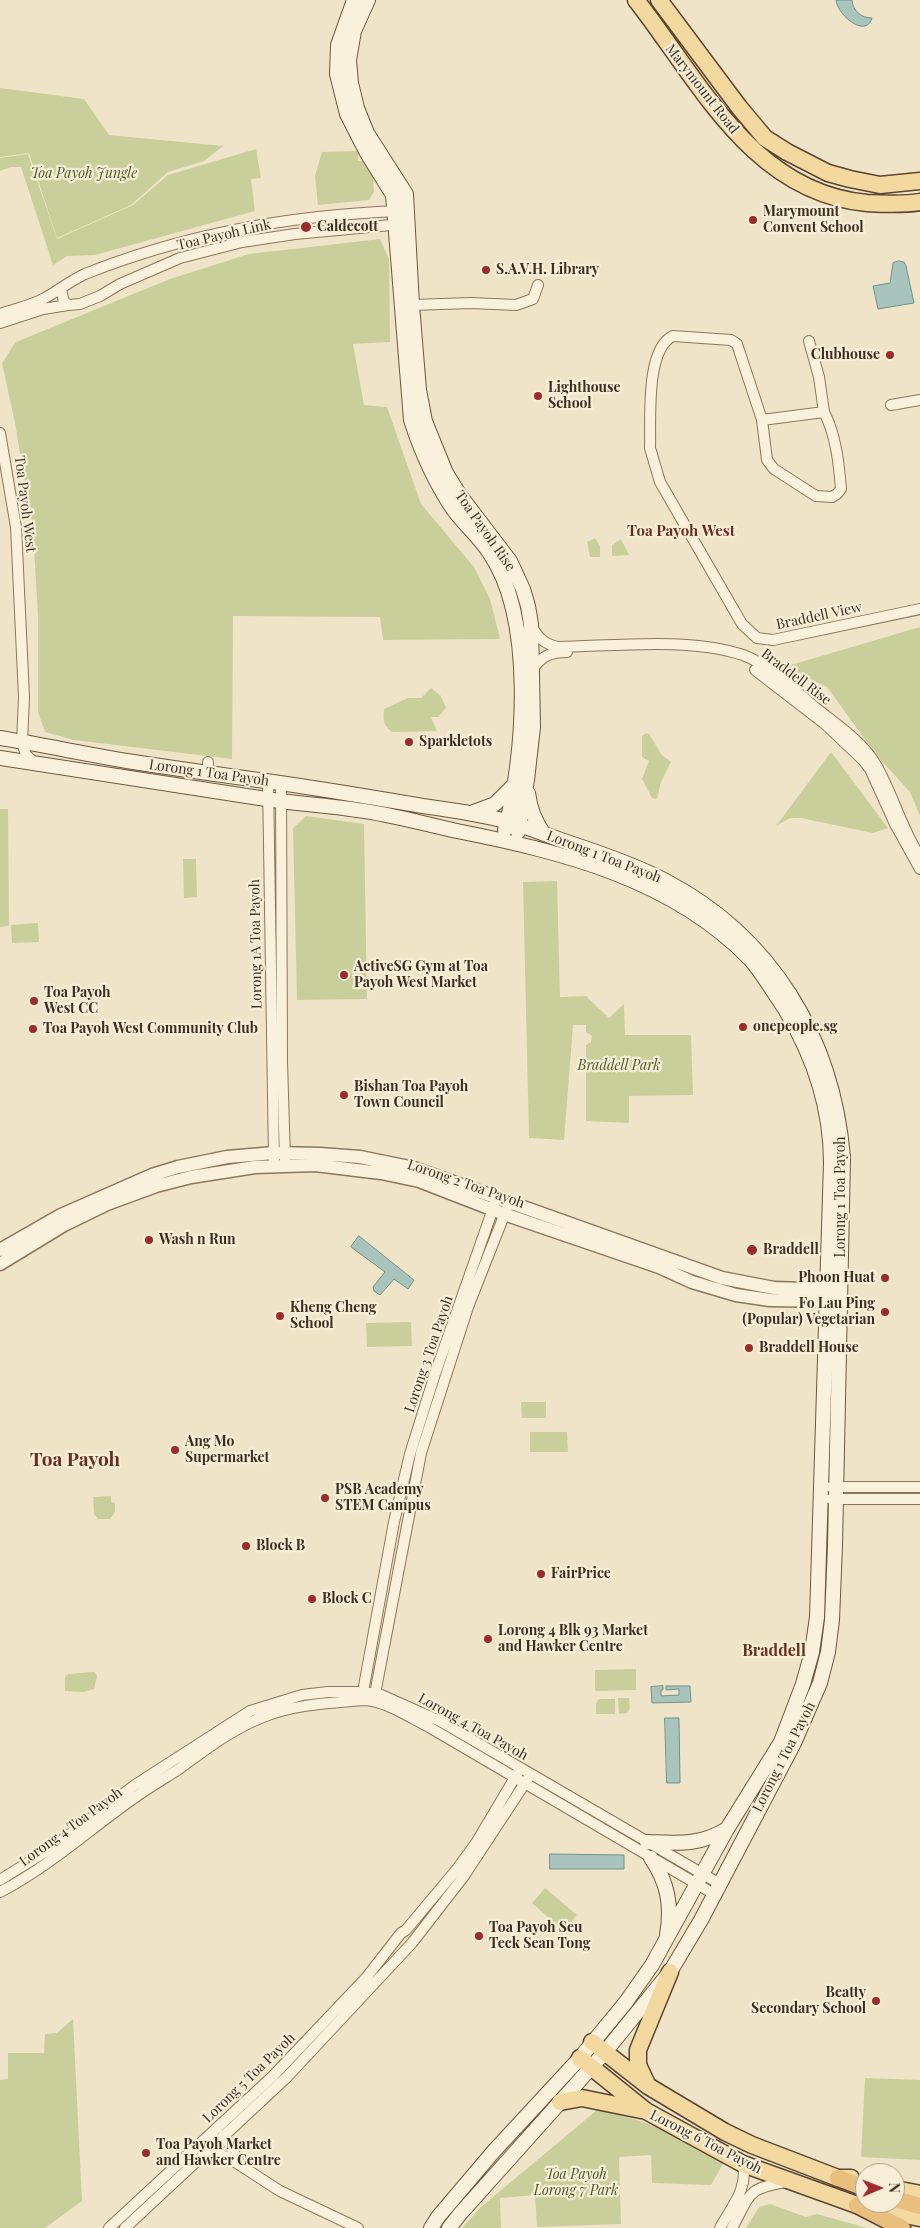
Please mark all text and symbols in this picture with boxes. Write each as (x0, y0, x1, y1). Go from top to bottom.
street label: Marymount Road (662, 41, 742, 137)
park label: Toa Payoh Jungle (31, 166, 137, 182)
place label: Marymount Convent School (763, 204, 864, 236)
marker: Marymount Convent School (747, 214, 759, 226)
street label: Toa Payoh Link (175, 216, 273, 254)
place label: Caldecott (317, 219, 378, 235)
marker: Caldecott (299, 220, 313, 234)
place label: S.A.V.H. Library (496, 262, 599, 278)
marker: S.A.V.H. Library (480, 264, 492, 276)
place label: Clubhouse (811, 347, 880, 363)
marker: Clubhouse (884, 349, 896, 361)
place label: Lighthouse School (548, 380, 621, 412)
marker: Lighthouse School (532, 390, 544, 402)
street label: Toa Payoh West (11, 455, 39, 553)
street label: Toa Payoh Rise (451, 488, 519, 574)
district label: Toa Payoh West (627, 522, 735, 540)
street label: Braddell View (775, 599, 863, 633)
street label: Braddell Rise (758, 645, 834, 709)
place label: Sparkletots (419, 734, 492, 750)
marker: Sparkletots (403, 736, 415, 748)
street label: Lorong 1 Toa Payoh (148, 756, 270, 790)
street label: Lorong 1 Toa Payoh (544, 827, 664, 887)
street label: Lorong 1A Toa Payoh (246, 879, 266, 1009)
place label: ActiveSG Gym at Toa Payoh West Market (354, 959, 488, 992)
marker: ActiveSG Gym at Toa Payoh West Market (338, 969, 350, 981)
place label: Toa Payoh West CC (44, 985, 110, 1018)
marker: Toa Payoh West CC (28, 995, 40, 1007)
place label: onepeople.sg (753, 1019, 838, 1035)
place label: Toa Payoh West Community Club (43, 1021, 258, 1037)
marker: onepeople.sg (737, 1021, 749, 1033)
marker: Toa Payoh West Community Club (27, 1023, 39, 1035)
park label: Braddell Park (578, 1058, 660, 1074)
place label: Bishan Toa Payoh Town Council (354, 1079, 468, 1112)
marker: Bishan Toa Payoh Town Council (338, 1089, 350, 1101)
street label: Lorong 1 Toa Payoh (833, 1136, 849, 1258)
street label: Lorong 2 Toa Payoh (405, 1156, 527, 1212)
place label: Wash n Run (159, 1232, 236, 1248)
marker: Wash n Run (143, 1234, 155, 1246)
place label: Braddell (763, 1242, 819, 1258)
marker: Braddell (745, 1243, 759, 1257)
place label: Phoon Huat (798, 1270, 875, 1286)
marker: Phoon Huat (879, 1272, 891, 1284)
street label: Lorong 3 Toa Payoh (401, 1293, 457, 1415)
place label: Fo Lau Ping (Popular) Vegetarian (742, 1296, 875, 1328)
place label: Kheng Cheng School (290, 1300, 377, 1332)
marker: Fo Lau Ping (Popular) Vegetarian (879, 1306, 891, 1318)
marker: Kheng Cheng School (274, 1310, 286, 1322)
place label: Braddell House (759, 1340, 859, 1356)
marker: Braddell House (743, 1342, 755, 1354)
place label: Ang Mo Supermarket (185, 1434, 270, 1466)
marker: Ang Mo Supermarket (169, 1444, 181, 1456)
district label: Toa Payoh (30, 1449, 120, 1471)
place label: PSB Academy STEM Campus (335, 1482, 431, 1514)
marker: PSB Academy STEM Campus (319, 1492, 331, 1504)
place label: Block B (256, 1538, 305, 1554)
marker: Block B (240, 1540, 252, 1552)
place label: FairPrice (551, 1566, 611, 1582)
marker: FairPrice (535, 1568, 547, 1580)
place label: Block C (322, 1591, 372, 1607)
marker: Block C (306, 1593, 318, 1605)
place label: Lorong 4 Blk 93 Market and Hawker Centre (498, 1623, 648, 1655)
marker: Lorong 4 Blk 93 Market and Hawker Centre (482, 1633, 494, 1645)
district label: Braddell (742, 1641, 806, 1661)
street label: Lorong 4 Toa Payoh (415, 1690, 531, 1764)
street label: Lorong 1 Toa Payoh (749, 1699, 819, 1815)
street label: Lorong 4 Toa Payoh (16, 1784, 126, 1870)
place label: Toa Payoh Seu Teck Sean Tong (489, 1920, 590, 1952)
marker: Toa Payoh Seu Teck Sean Tong (473, 1930, 485, 1942)
place label: Beatty Secondary School (751, 1985, 866, 2018)
marker: Beatty Secondary School (870, 1995, 882, 2007)
street label: Lorong 5 Toa Payoh (199, 2030, 299, 2126)
street label: Lorong 6 Toa Payoh (647, 2107, 765, 2177)
place label: Toa Payoh Market and Hawker Centre (156, 2137, 281, 2170)
marker: Toa Payoh Market and Hawker Centre (140, 2147, 152, 2159)
north arrow (855, 2163, 905, 2213)
park label: Toa Payoh Lorong 7 Park (534, 2167, 618, 2200)
text: N (885, 2183, 904, 2193)

